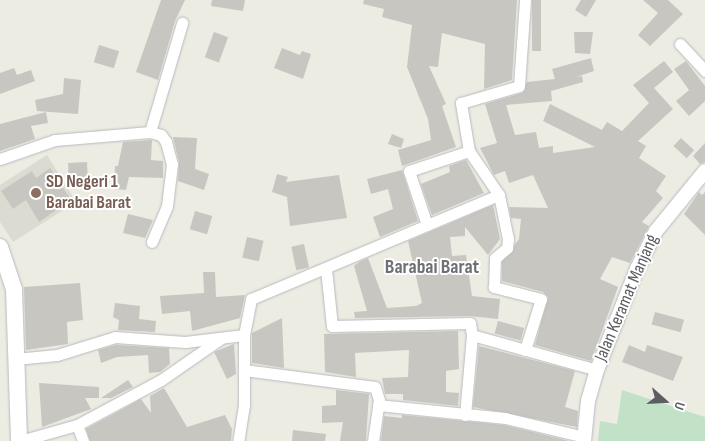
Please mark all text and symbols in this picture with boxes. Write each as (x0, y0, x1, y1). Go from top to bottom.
place label: SD Negeri 1 Barabai Barat (46, 172, 131, 214)
marker: SD Negeri 1 Barabai Barat (30, 187, 42, 199)
street label: Jalan Keramat Manjang (591, 231, 663, 365)
district label: Barabai Barat (385, 255, 479, 279)
north arrow (640, 376, 690, 426)
text: U (670, 400, 689, 412)

